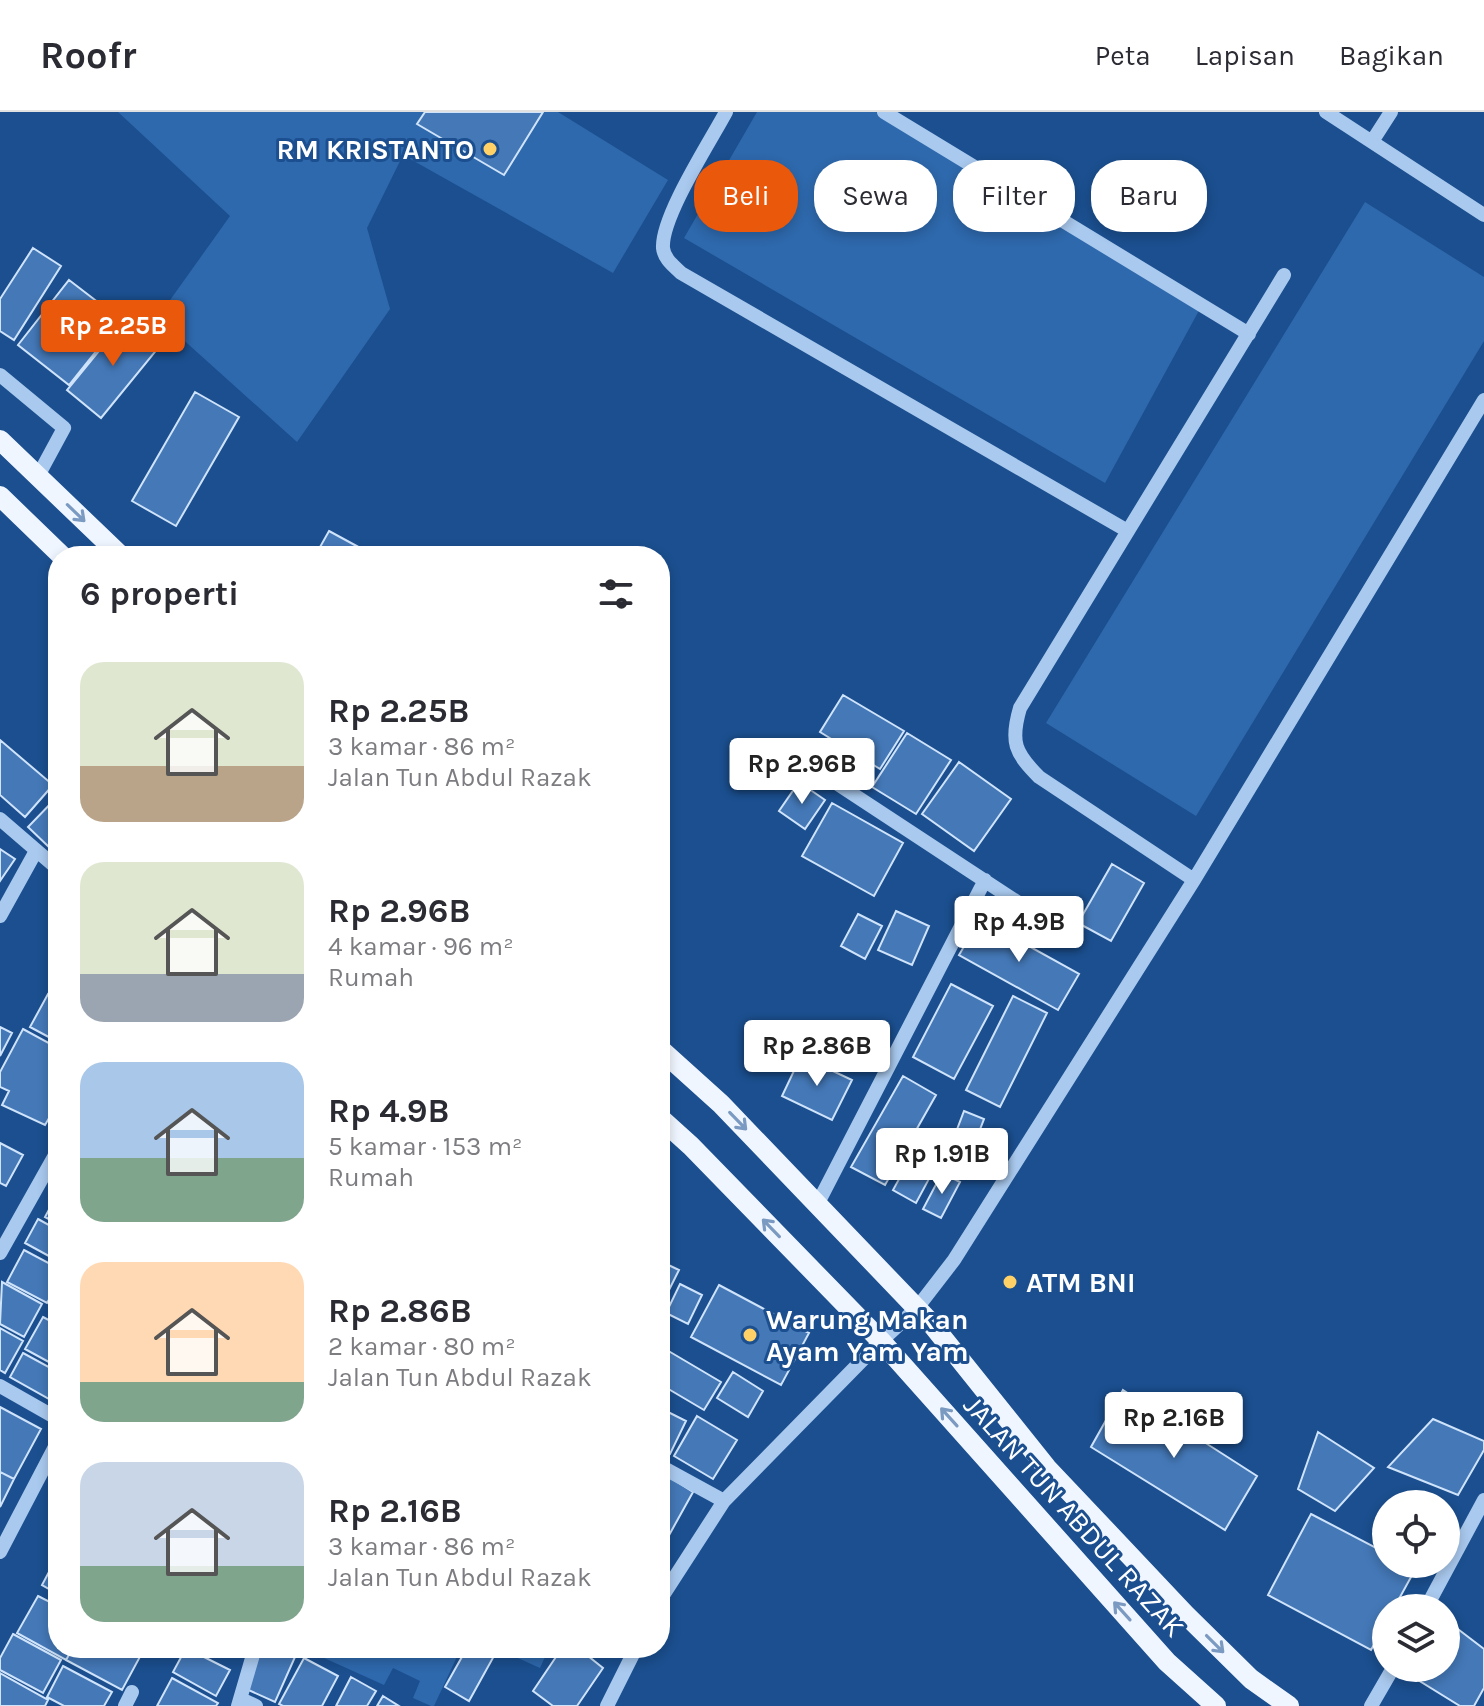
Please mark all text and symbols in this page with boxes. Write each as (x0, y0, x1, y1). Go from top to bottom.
text: Roofr (40, 33, 136, 78)
text: Peta (1095, 39, 1151, 72)
text: Lapisan (1195, 39, 1295, 72)
text: Bagikan (1339, 39, 1444, 72)
place label: RM KRISTANTO (277, 133, 474, 166)
marker: RM KRISTANTO (481, 140, 499, 158)
chip: Beli (694, 160, 798, 232)
chip: Sewa (814, 160, 937, 232)
chip: Filter (953, 160, 1075, 232)
chip: Baru (1091, 160, 1207, 232)
pin: Rp 2.25B (30, 300, 196, 368)
text: Rp 2.25B (59, 310, 167, 341)
one-way arrow (66, 504, 86, 522)
icon: filters (594, 572, 638, 616)
text: 6 properti (80, 574, 239, 614)
text: Rp 2.25B (328, 691, 470, 731)
icon: home (144, 694, 240, 790)
text: 3 kamar · 86 m² (328, 731, 515, 762)
pin: Rp 2.96B (719, 738, 885, 806)
text: Rp 2.96B (748, 748, 856, 779)
text: Jalan Tun Abdul Razak (328, 762, 592, 793)
text: Rp 2.96B (328, 891, 471, 931)
icon: home (144, 894, 240, 990)
pin: Rp 4.9B (945, 896, 1093, 964)
text: Rp 4.9B (973, 906, 1065, 937)
text: 4 kamar · 96 m² (328, 931, 514, 962)
text: Rumah (328, 962, 414, 993)
pin: Rp 2.86B (734, 1020, 900, 1088)
text: Rp 2.86B (762, 1030, 872, 1061)
text: Rp 4.9B (328, 1091, 450, 1131)
icon: home (144, 1094, 240, 1190)
one-way arrow (728, 1111, 747, 1130)
pin: Rp 1.91B (859, 1128, 1025, 1196)
text: 5 kamar · 153 m² (328, 1131, 522, 1162)
text: Rp 1.91B (894, 1138, 990, 1169)
text: Rumah (328, 1162, 414, 1193)
one-way arrow (761, 1218, 780, 1238)
place label: ATM BNI (1026, 1266, 1135, 1299)
marker: ATM BNI (1001, 1273, 1019, 1291)
text: Rp 2.86B (328, 1291, 472, 1331)
icon: home (144, 1294, 240, 1390)
place label: Warung Makan Ayam Yam Yam (766, 1303, 969, 1368)
marker: Warung Makan Ayam Yam Yam (741, 1326, 759, 1344)
text: 2 kamar · 80 m² (328, 1331, 516, 1362)
text: Jalan Tun Abdul Razak (328, 1362, 592, 1393)
street label: JALAN TUN ABDUL RAZAK (957, 1389, 1191, 1643)
pin: Rp 2.16B (1091, 1392, 1257, 1460)
text: Rp 2.16B (1123, 1402, 1225, 1433)
one-way arrow (940, 1408, 958, 1428)
map controls (1372, 1490, 1460, 1682)
button: locate (1372, 1490, 1460, 1578)
text: Rp 2.16B (328, 1491, 462, 1531)
icon: home (144, 1494, 240, 1590)
text: 3 kamar · 86 m² (328, 1531, 515, 1562)
text: Jalan Tun Abdul Razak (328, 1562, 592, 1593)
button: layers (1372, 1594, 1460, 1682)
one-way arrow (1113, 1602, 1131, 1622)
one-way arrow (1205, 1634, 1224, 1653)

